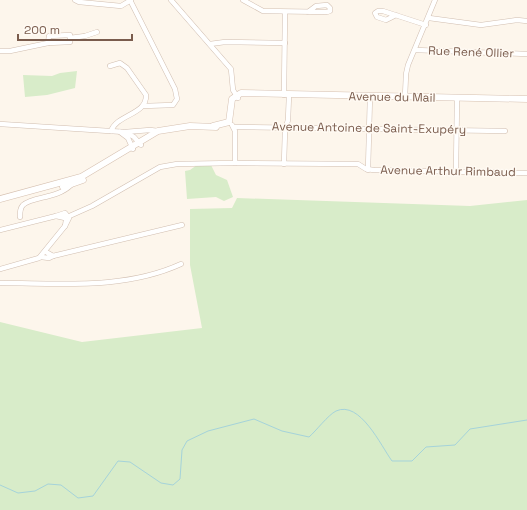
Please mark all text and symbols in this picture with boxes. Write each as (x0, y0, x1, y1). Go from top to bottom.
scale bar (18, 16, 132, 42)
text: 200 m (24, 22, 60, 38)
street label: Rue René Ollier (428, 43, 515, 62)
street label: Avenue du Mail (348, 88, 436, 106)
street label: Avenue Antoine de Saint-Exupéry (272, 118, 466, 138)
street label: Avenue Arthur Rimbaud (380, 162, 516, 180)

